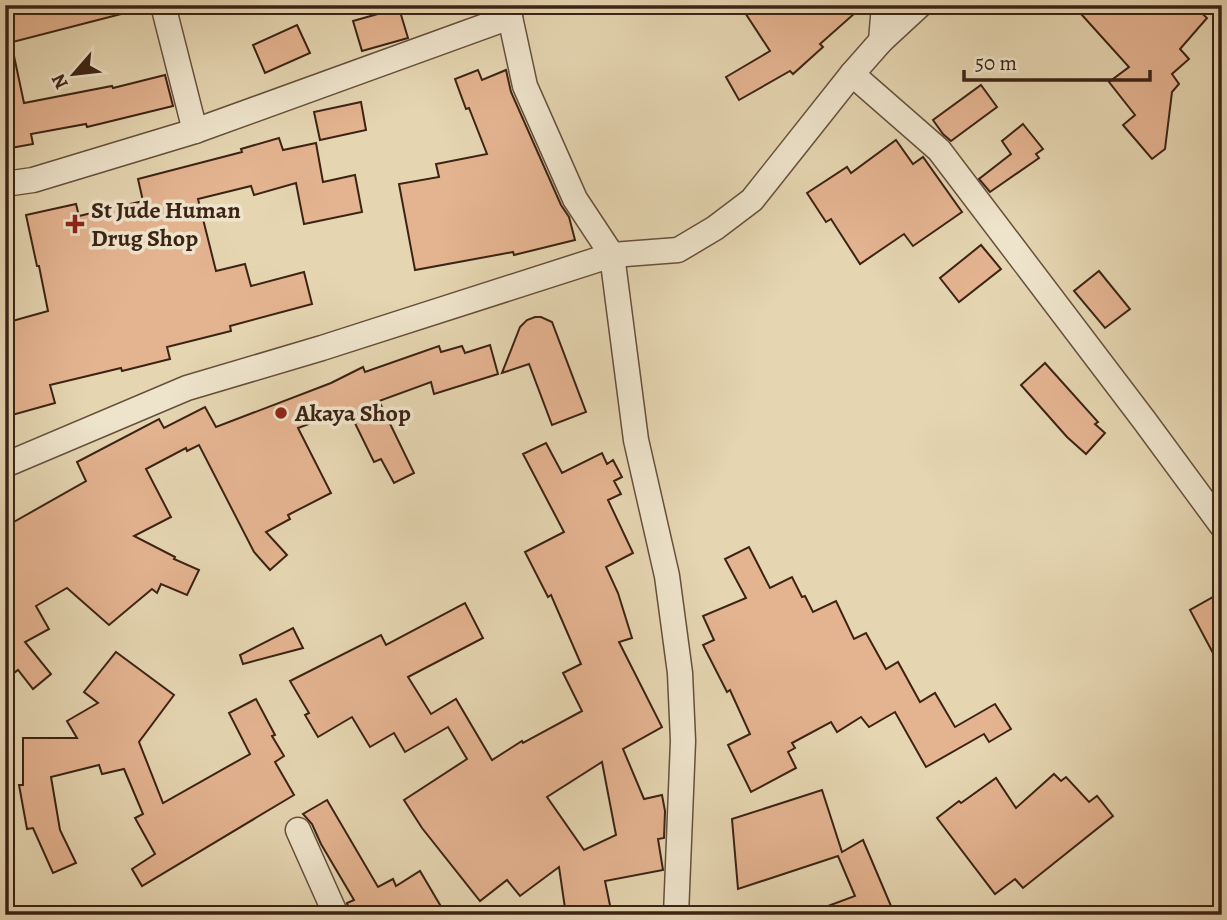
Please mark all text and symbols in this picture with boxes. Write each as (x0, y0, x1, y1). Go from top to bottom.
north arrow (38, 38, 108, 108)
scale bar (964, 38, 1150, 82)
text: 50 m (975, 49, 1017, 77)
text: N (45, 69, 75, 94)
place label: St Jude Human Drug Shop (91, 194, 241, 254)
marker: St Jude Human Drug Shop (65, 214, 85, 234)
place label: Akaya Shop (294, 397, 411, 429)
marker: Akaya Shop (273, 405, 289, 421)

